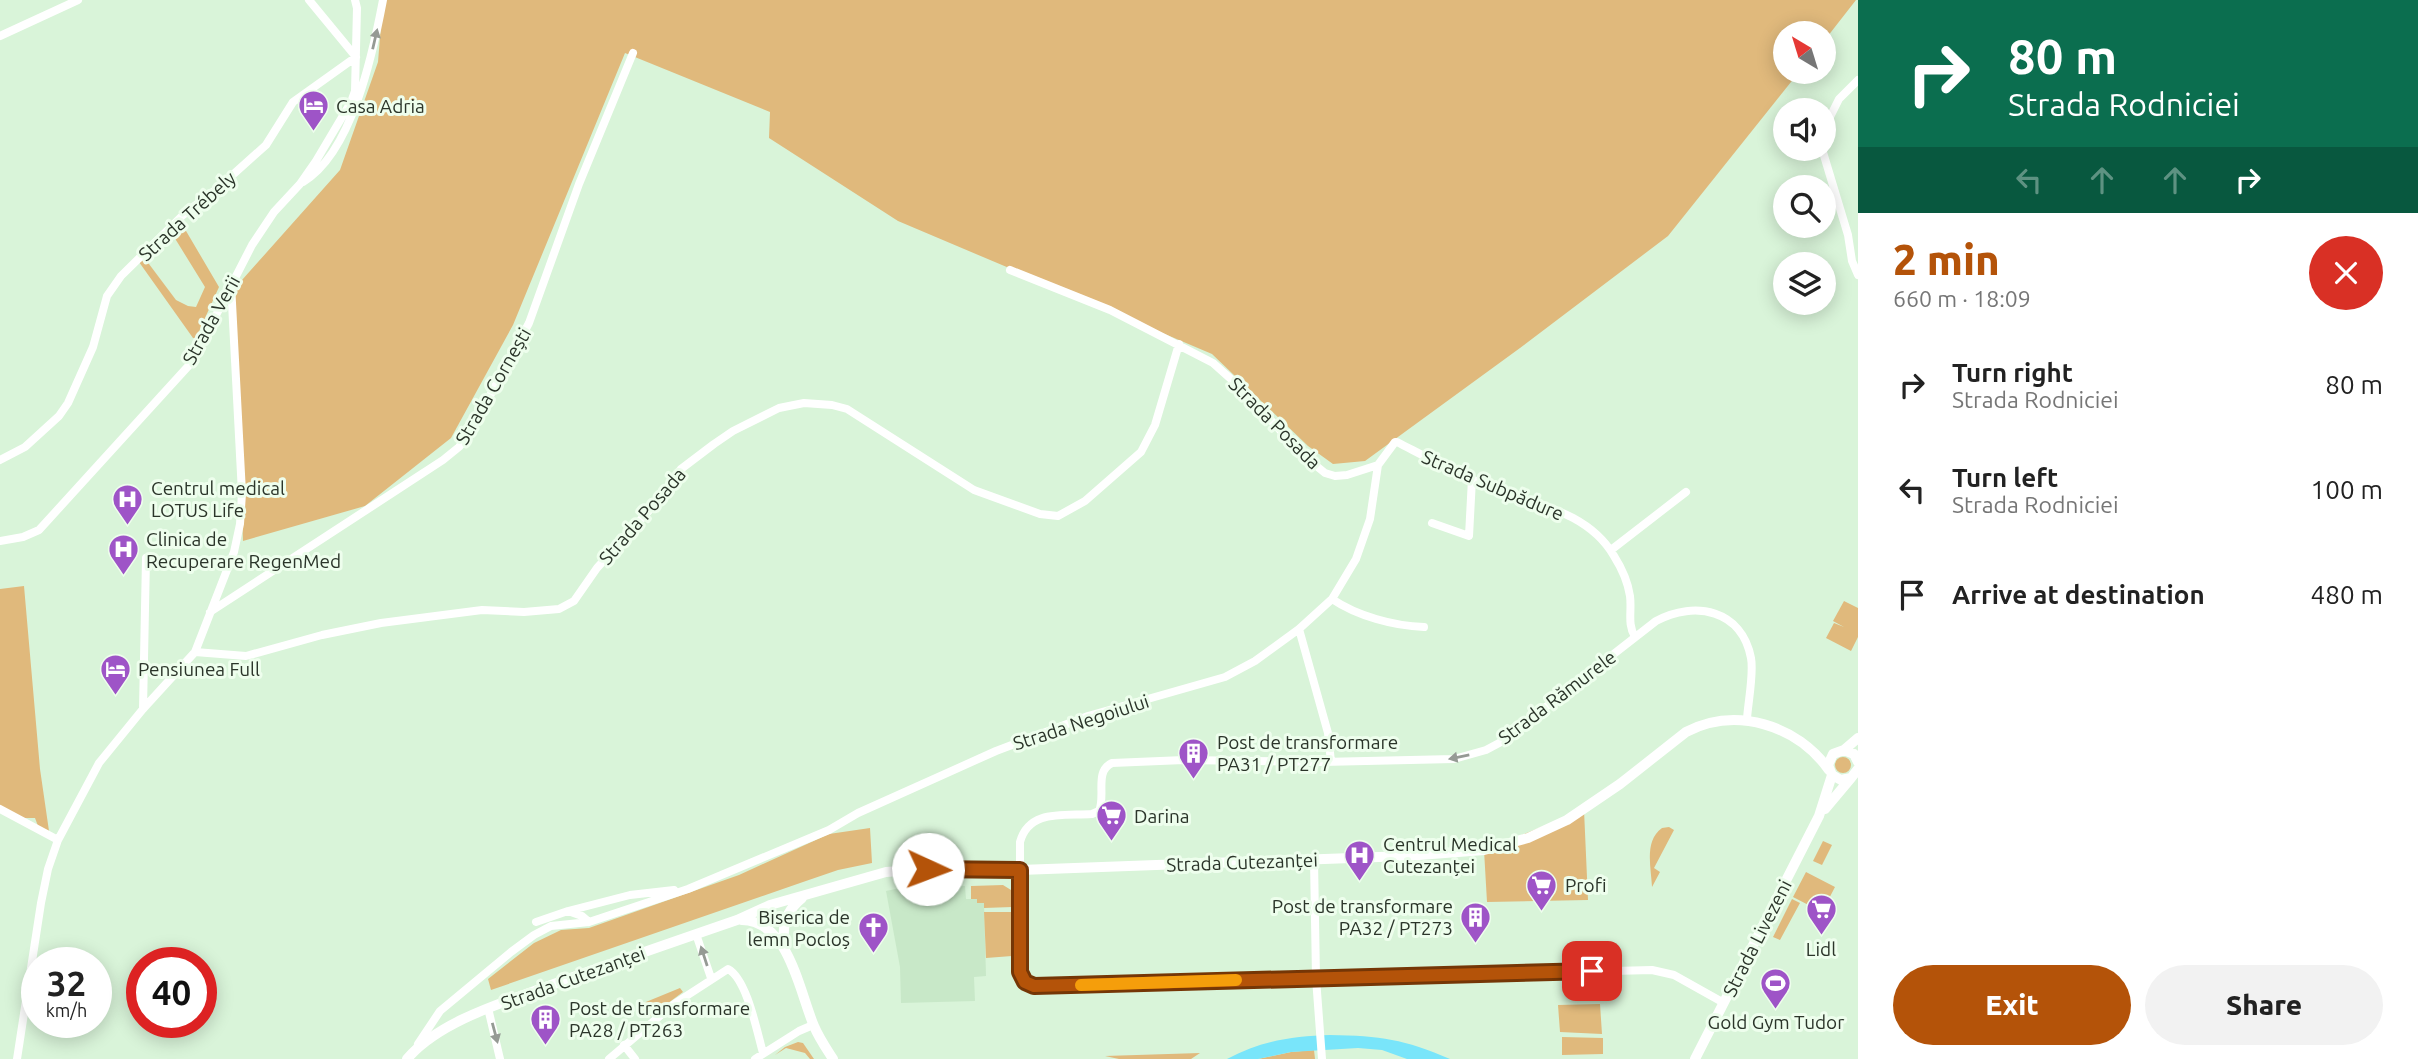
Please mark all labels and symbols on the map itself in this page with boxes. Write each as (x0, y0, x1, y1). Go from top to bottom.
north arrow (1773, 21, 1836, 84)
one-way arrow (370, 28, 381, 50)
hotel icon: Casa Adria (296, 89, 330, 133)
place label: Casa Adria (336, 95, 425, 117)
street label: Strada Trébely (134, 167, 240, 265)
street label: Strada Verii (178, 272, 244, 368)
street label: Strada Cornești (451, 324, 535, 448)
street label: Strada Posada (1225, 373, 1325, 473)
street label: Strada Subpădure (1419, 445, 1567, 525)
street label: Strada Posada (594, 463, 690, 569)
place label: Centrul medical LOTUS Life (151, 477, 285, 521)
hospital icon: Centrul medical LOTUS Life (111, 482, 145, 526)
place label: Clinica de Recuperare RegenMed (146, 528, 341, 572)
hospital icon: Clinica de Recuperare RegenMed (106, 533, 140, 577)
street label: Strada Rămurele (1494, 646, 1620, 748)
hotel icon: Pensiunea Full (98, 652, 132, 696)
place label: Pensiunea Full (138, 658, 260, 680)
street label: Strada Negoiului (1010, 690, 1152, 754)
place label: Post de transformare PA31 / PT277 (1217, 731, 1398, 775)
building icon: Post de transformare PA31 / PT277 (1177, 736, 1211, 780)
one-way arrow (1448, 752, 1470, 763)
supermarket icon: Darina (1094, 799, 1128, 843)
place label: Darina (1134, 805, 1190, 827)
position arrow (891, 832, 965, 906)
place label: Centrul Medical Cutezanței (1383, 833, 1517, 877)
hospital icon: Centrul Medical Cutezanței (1343, 838, 1377, 882)
street label: Strada Cutezanței (1166, 848, 1318, 876)
supermarket icon: Profi (1525, 868, 1559, 912)
place label: Profi (1565, 874, 1607, 896)
street label: Strada Livezeni (1718, 876, 1796, 1000)
supermarket icon: Lidl (1804, 893, 1838, 937)
place label: Post de transformare PA32 / PT273 (1272, 895, 1453, 939)
building icon: Post de transformare PA32 / PT273 (1459, 900, 1493, 944)
place label: Biserica de lemn Pocloș (747, 906, 850, 950)
church icon: Biserica de lemn Pocloș (856, 911, 890, 955)
place label: Lidl (1806, 938, 1836, 960)
pin (1562, 941, 1622, 1001)
street label: Strada Cutezanței (498, 942, 648, 1014)
one-way arrow (698, 946, 708, 967)
speed limit sign: 40 (126, 947, 217, 1038)
sports icon: Gold Gym Tudor (1759, 966, 1793, 1010)
place label: Post de transformare PA28 / PT263 (569, 997, 750, 1041)
building icon: Post de transformare PA28 / PT263 (529, 1002, 563, 1046)
place label: Gold Gym Tudor (1708, 1011, 1844, 1033)
one-way arrow (490, 1023, 501, 1045)

